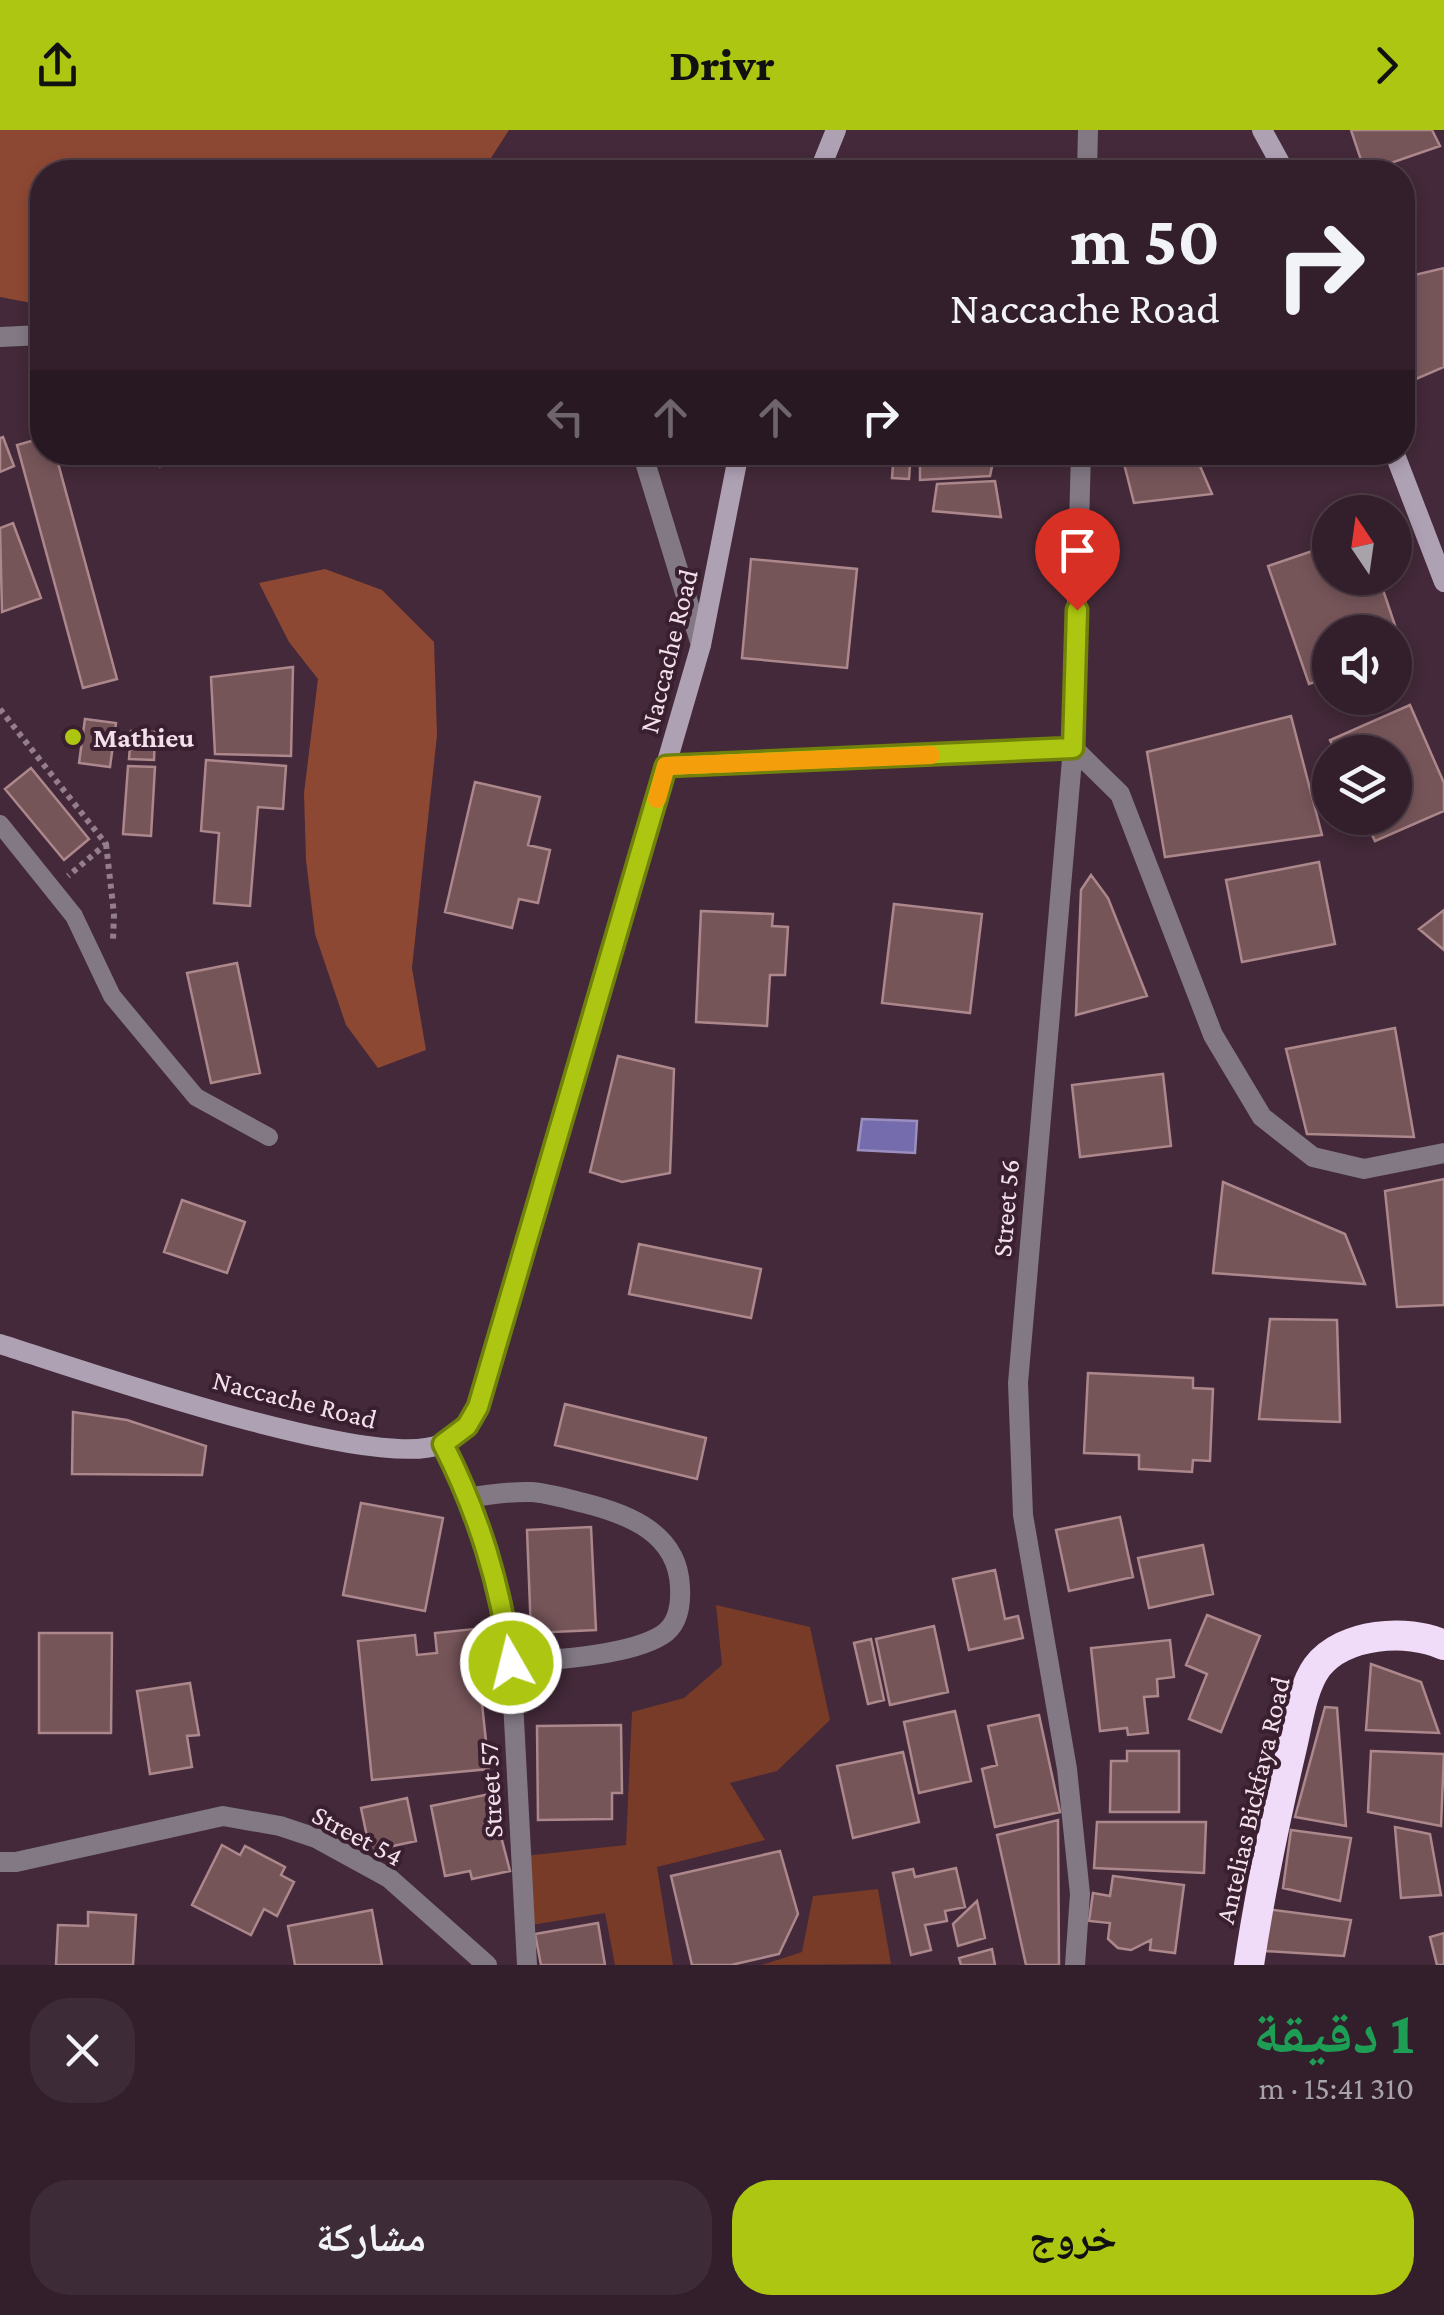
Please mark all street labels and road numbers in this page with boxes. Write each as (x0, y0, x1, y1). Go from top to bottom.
street label: Naccache Road (633, 566, 704, 736)
street label: Street 56 (986, 1158, 1025, 1258)
street label: Naccache Road (210, 1364, 380, 1435)
street label: Antelias Bickfaya Road (1209, 1673, 1296, 1927)
street label: Street 57 (472, 1741, 508, 1839)
street label: Street 54 (307, 1799, 408, 1872)

